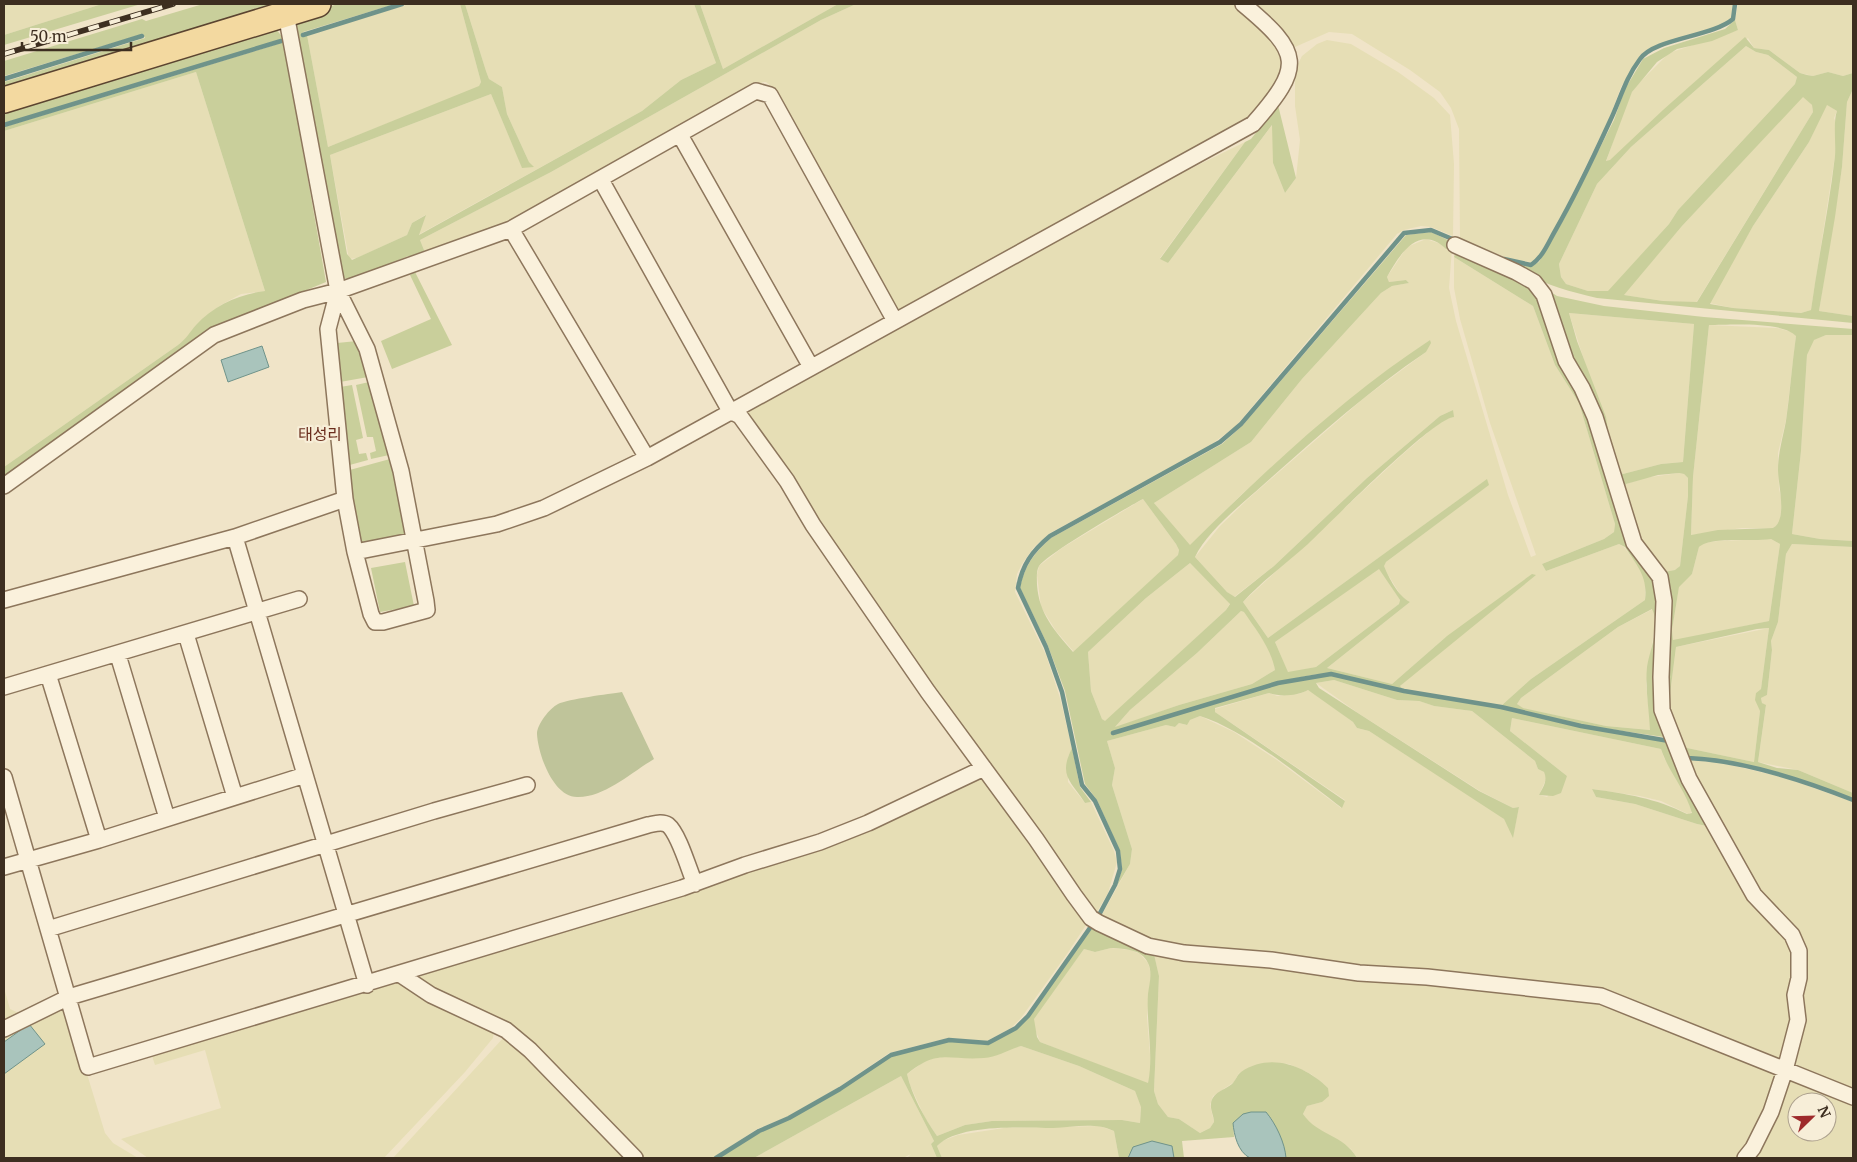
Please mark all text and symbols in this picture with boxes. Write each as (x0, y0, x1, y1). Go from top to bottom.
scale bar (22, 20, 131, 52)
text: 50 m (30, 27, 67, 46)
district label: 태성리 (298, 424, 342, 444)
north arrow (1787, 1092, 1837, 1142)
text: N (1814, 1103, 1834, 1121)

